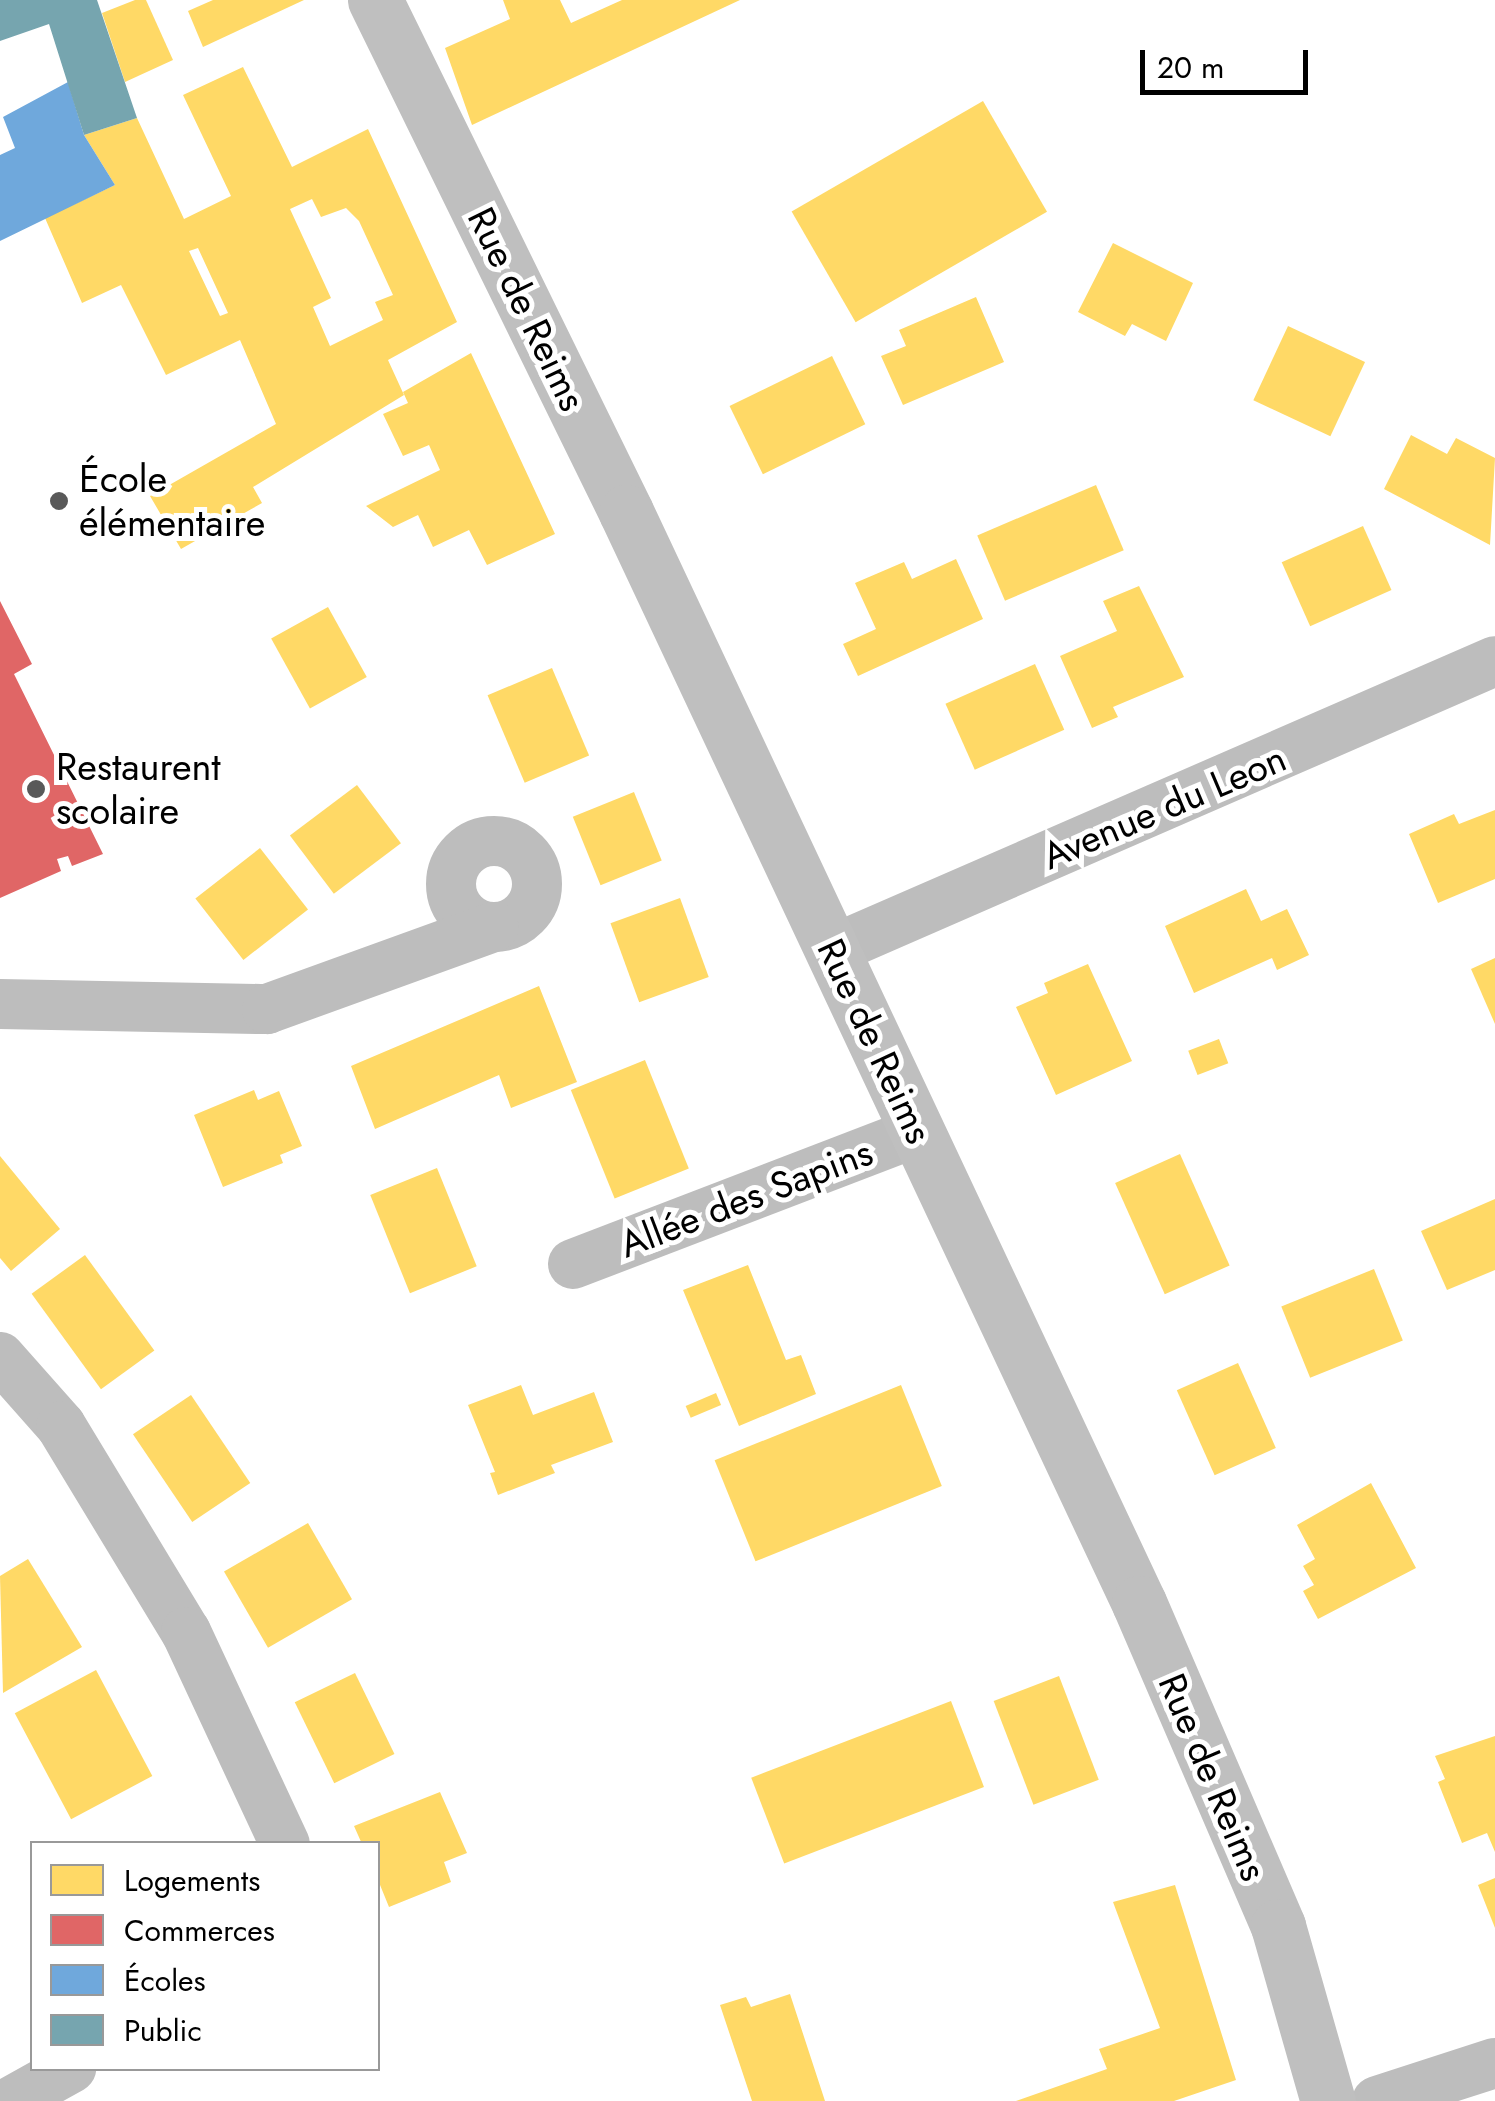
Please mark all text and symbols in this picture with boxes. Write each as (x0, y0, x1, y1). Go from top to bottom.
scale bar (1145, 30, 1312, 92)
text: 20 m (1157, 46, 1224, 89)
street label: Rue de Reims (458, 200, 596, 418)
place label: École élémentaire (79, 456, 265, 546)
marker: École élémentaire (48, 490, 70, 512)
street label: Avenue du Leon (1035, 735, 1293, 879)
place label: Restaurent scolaire (56, 744, 221, 834)
marker: Restaurent scolaire (25, 778, 47, 800)
street label: Rue de Reims (808, 931, 942, 1151)
street label: Allée des Sapins (613, 1129, 879, 1267)
street label: Rue de Reims (1149, 1667, 1277, 1887)
legend (30, 1841, 380, 2071)
text: Logements (124, 1859, 260, 1902)
text: Commerces (124, 1909, 275, 1952)
text: Écoles (124, 1959, 206, 2002)
text: Public (124, 2009, 202, 2052)

